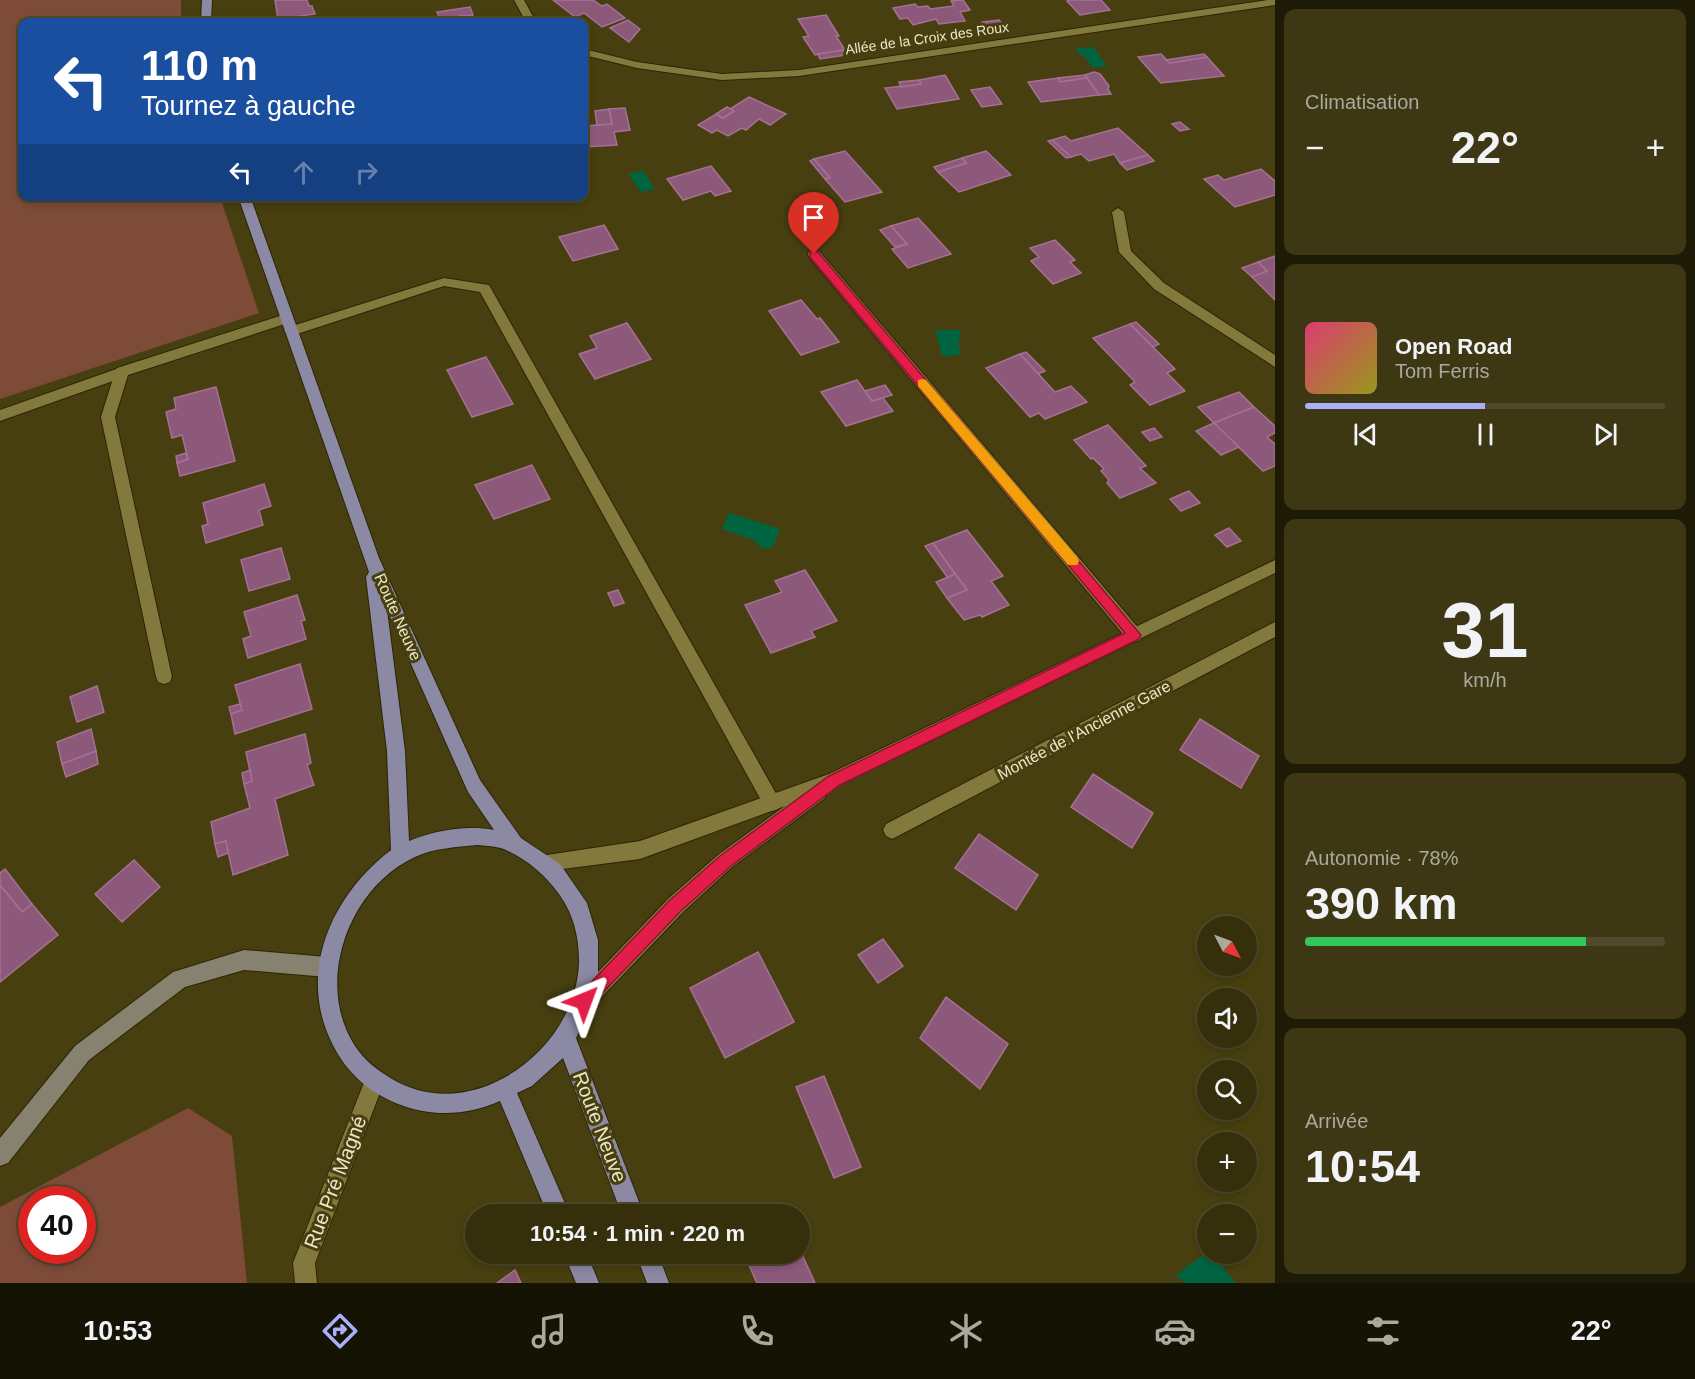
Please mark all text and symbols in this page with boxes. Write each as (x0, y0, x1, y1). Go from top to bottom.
street label: Allée de la Croix des Roux (844, 19, 1010, 57)
icon: left (42, 42, 120, 120)
text: 110 m (141, 42, 258, 89)
text: Tournez à gauche (141, 91, 356, 121)
text: Climatisation (1305, 91, 1419, 113)
text: 22° (1451, 122, 1519, 173)
text: − (1305, 129, 1324, 166)
text: + (1646, 129, 1665, 166)
icon: left (224, 156, 257, 189)
icon: ahead (287, 156, 320, 189)
icon: right (350, 156, 383, 189)
pin (788, 192, 839, 254)
icon: arrive (797, 201, 830, 234)
text: Open Road (1395, 334, 1512, 359)
text: Tom Ferris (1395, 360, 1489, 382)
icon: previous (1349, 418, 1382, 451)
icon: pause (1469, 418, 1502, 451)
icon: next (1589, 418, 1622, 451)
street label: Route Neuve (371, 571, 425, 663)
text: 31 (1442, 586, 1528, 674)
text: km/h (1463, 669, 1507, 691)
street label: Montée de l'Ancienne Gare (995, 677, 1173, 783)
text: Autonomie · 78% (1305, 847, 1458, 869)
text: 390 km (1305, 878, 1458, 929)
north arrow (1197, 916, 1257, 976)
map controls (1197, 916, 1257, 1264)
position arrow (552, 969, 616, 1033)
button: sound (1197, 988, 1257, 1048)
button: search (1197, 1060, 1257, 1120)
street label: Route Neuve (569, 1069, 631, 1185)
text: Arrivée (1305, 1110, 1368, 1132)
street label: Rue Pré Magné (300, 1113, 370, 1251)
button: + (1197, 1132, 1257, 1192)
text: 10:54 (1305, 1141, 1420, 1192)
speed limit sign: 40 (18, 1186, 96, 1264)
button: − (1197, 1204, 1257, 1264)
text: 10:54 · 1 min · 220 m (530, 1221, 745, 1246)
icon: directions (319, 1310, 361, 1352)
icon: music (528, 1310, 570, 1352)
icon: phone (736, 1310, 778, 1352)
icon: climate (945, 1310, 987, 1352)
icon: car (1154, 1310, 1196, 1352)
icon: filters (1362, 1310, 1404, 1352)
text: 10:53 (83, 1316, 152, 1346)
text: 22° (1571, 1316, 1612, 1346)

